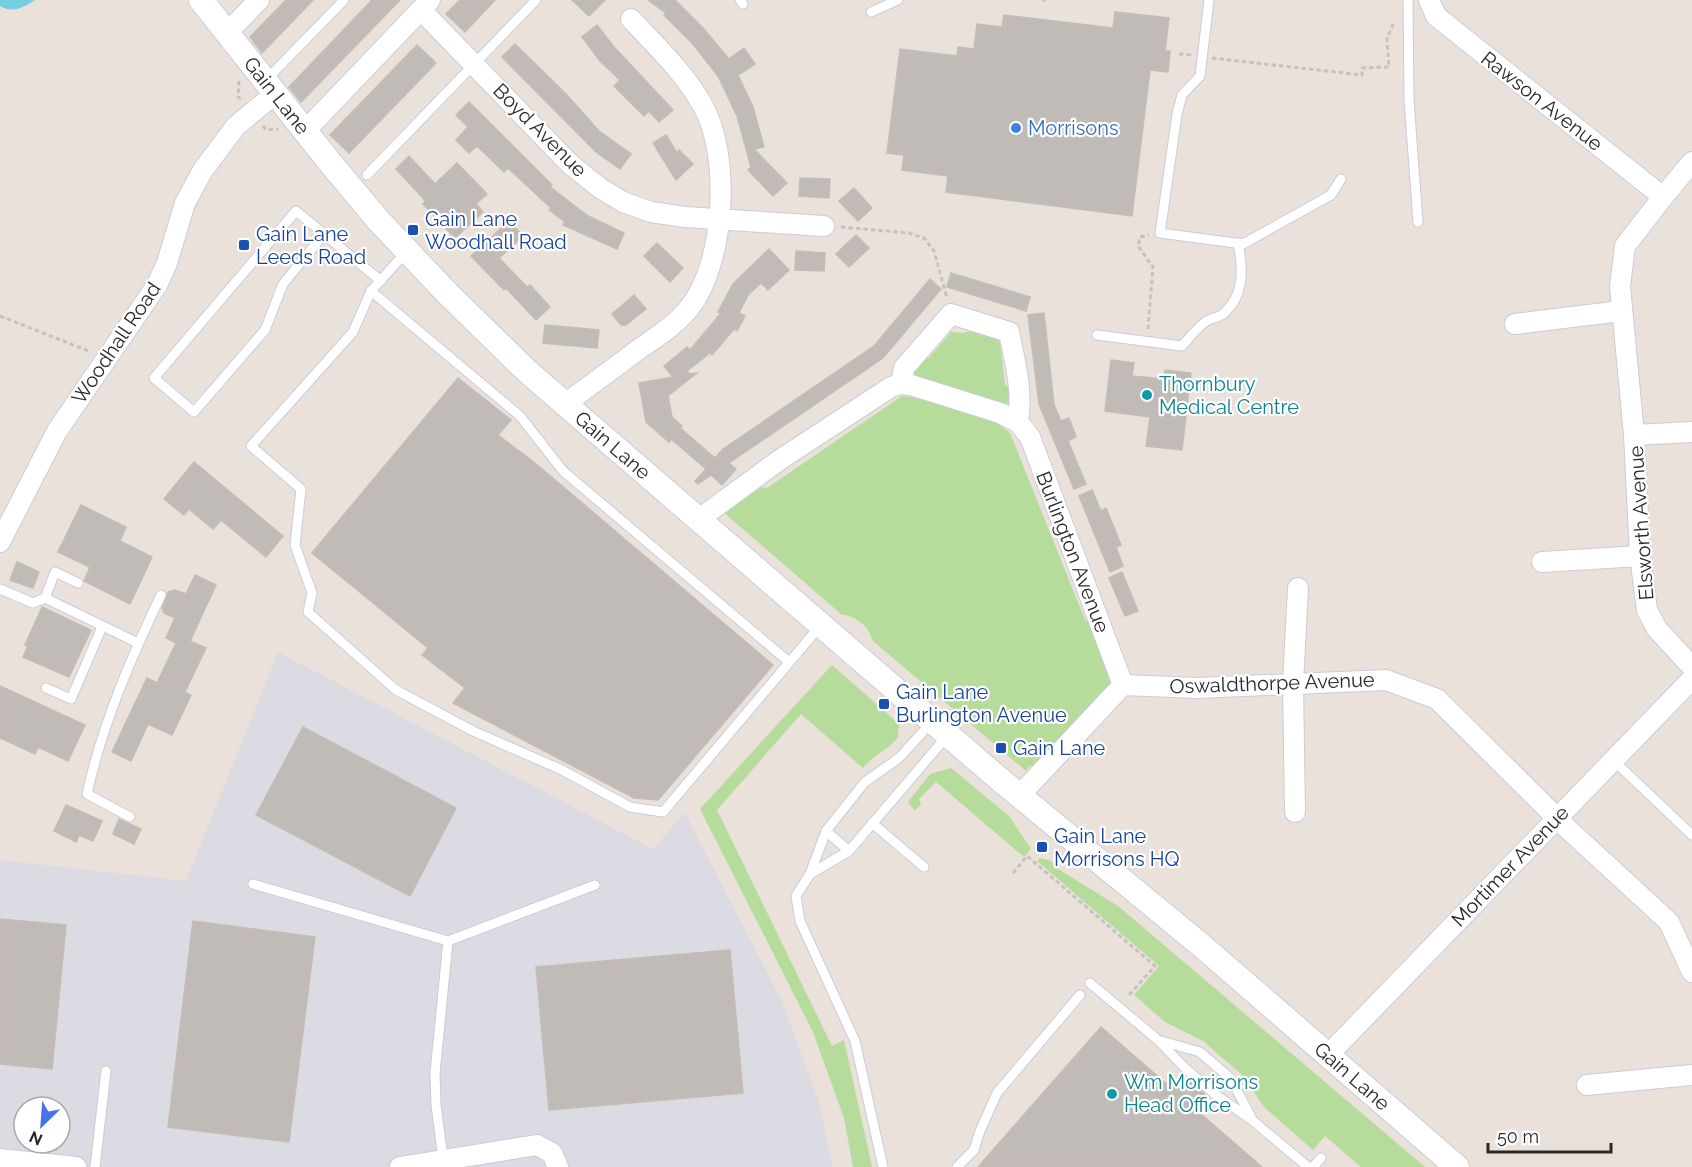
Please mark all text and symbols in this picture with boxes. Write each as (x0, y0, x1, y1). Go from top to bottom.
street label: Rawson Avenue (1477, 46, 1608, 156)
street label: Gain Lane (239, 52, 315, 139)
street label: Boyd Avenue (488, 78, 592, 182)
place label: Morrisons (1028, 116, 1119, 140)
marker: Morrisons (1009, 121, 1023, 135)
place label: Gain Lane Woodhall Road (425, 207, 567, 254)
place label: Gain Lane Leeds Road (256, 222, 366, 269)
marker: Gain Lane Woodhall Road (406, 223, 420, 237)
marker: Gain Lane Leeds Road (237, 238, 251, 252)
street label: Woodhall Road (66, 278, 166, 408)
place label: Thornbury Medical Centre (1159, 372, 1299, 419)
marker: Thornbury Medical Centre (1140, 388, 1154, 402)
street label: Gain Lane (570, 406, 656, 485)
street label: Elsworth Avenue (1624, 445, 1658, 601)
street label: Burlington Avenue (1031, 468, 1115, 636)
street label: Oswaldthorpe Avenue (1169, 667, 1375, 699)
place label: Gain Lane Burlington Avenue (896, 680, 1067, 727)
marker: Gain Lane Burlington Avenue (877, 697, 891, 711)
place label: Gain Lane (1013, 736, 1106, 760)
marker: Gain Lane (994, 741, 1008, 755)
street label: Mortimer Avenue (1446, 800, 1574, 931)
place label: Gain Lane Morrisons HQ (1054, 824, 1179, 871)
marker: Gain Lane Morrisons HQ (1035, 840, 1049, 854)
street label: Gain Lane (1309, 1037, 1395, 1116)
place label: Wm Morrisons Head Office (1124, 1070, 1258, 1117)
marker: Wm Morrisons Head Office (1105, 1087, 1119, 1101)
north arrow (12, 1095, 72, 1155)
scale bar (1488, 1116, 1611, 1154)
text: 50 m (1497, 1126, 1539, 1147)
text: N (26, 1127, 45, 1149)

